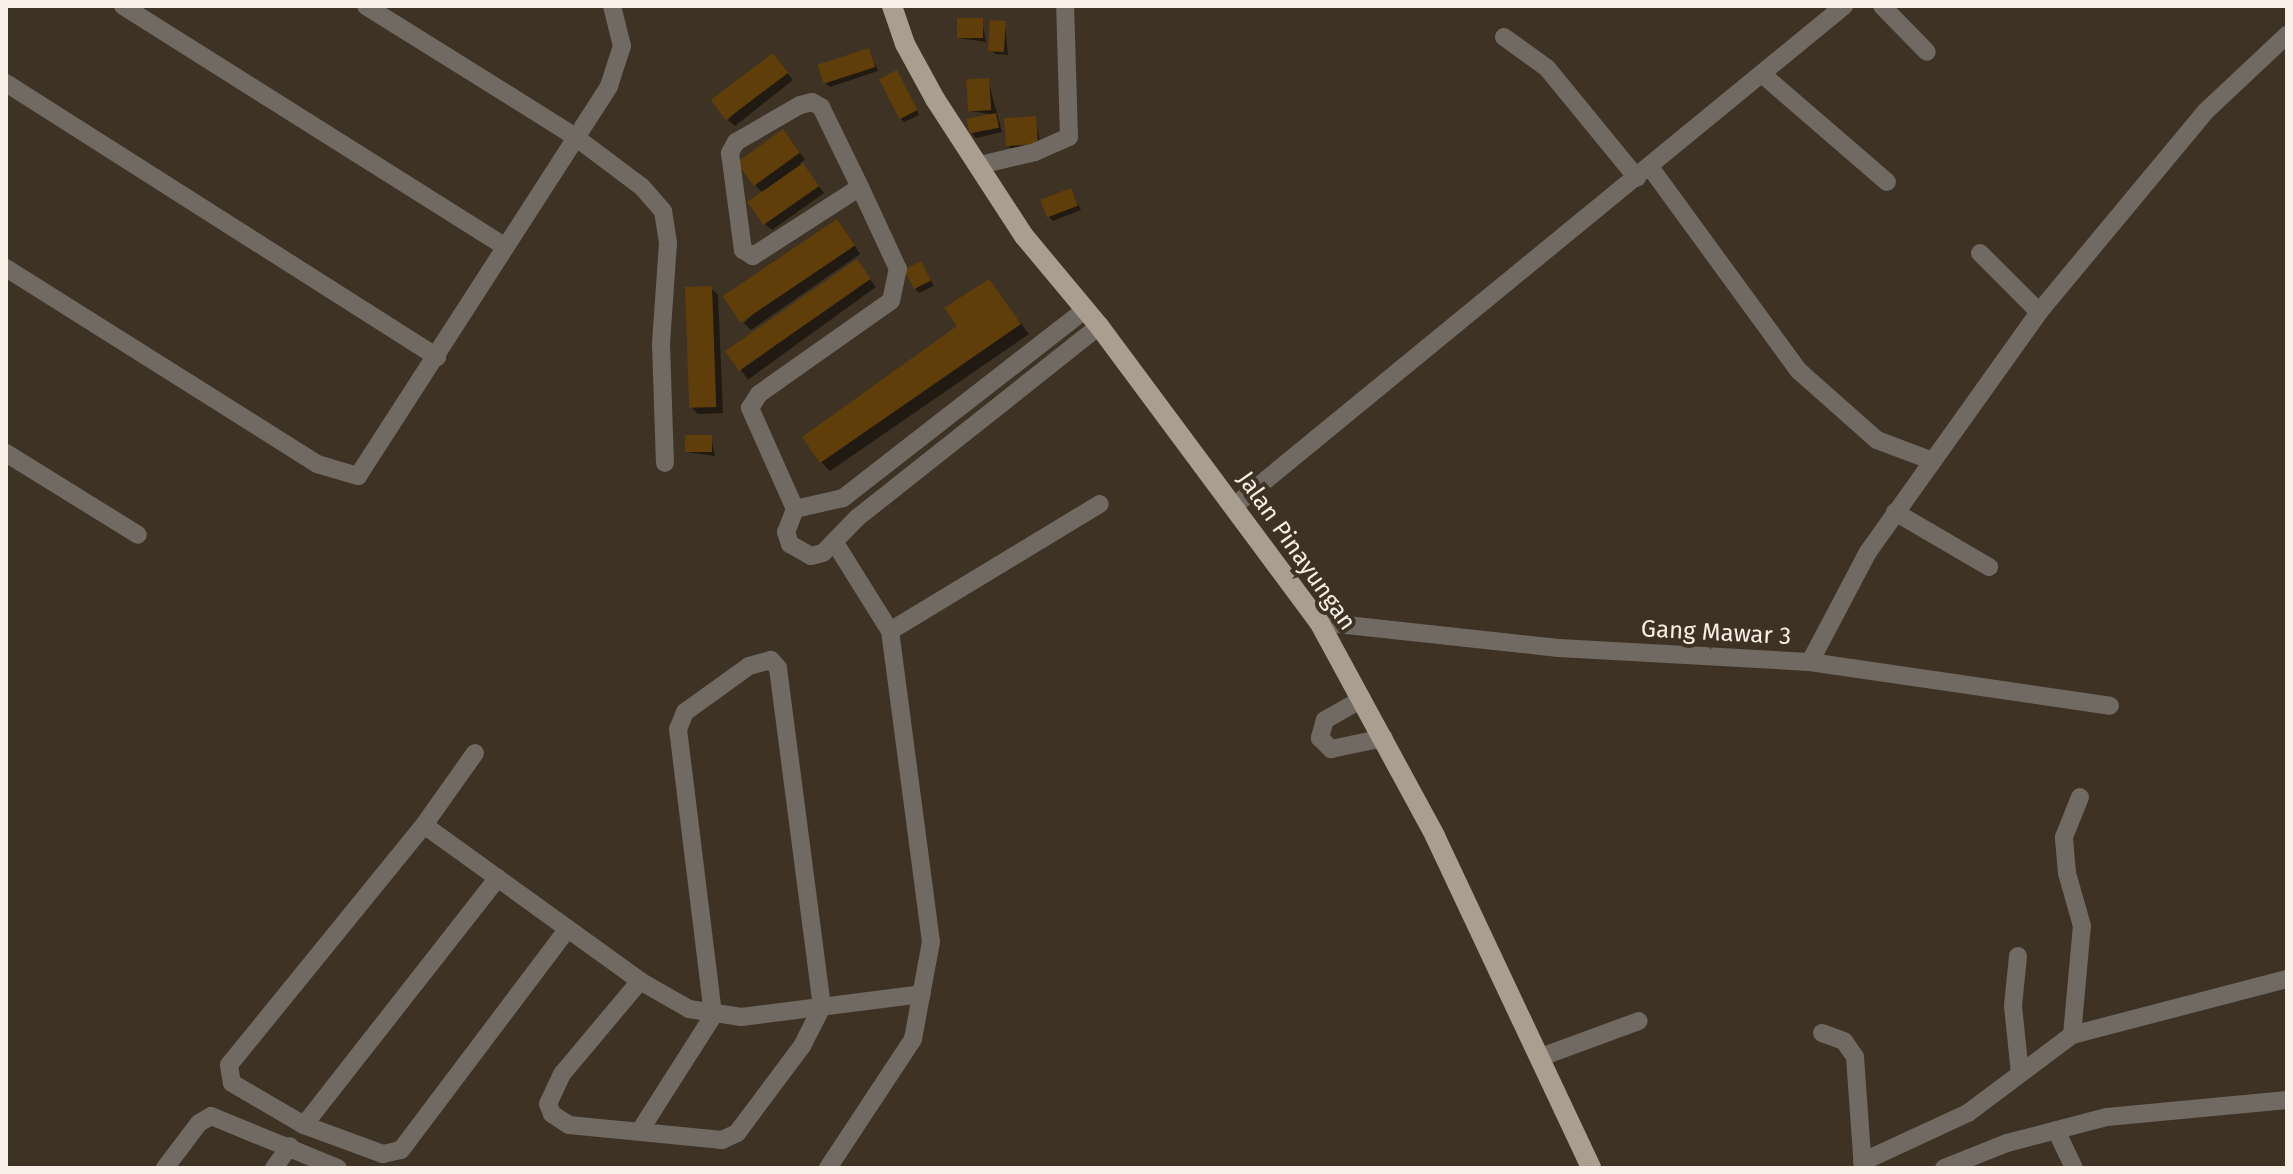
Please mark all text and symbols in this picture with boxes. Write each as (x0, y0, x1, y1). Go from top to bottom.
street label: Jalan Pinayungan (1231, 466, 1361, 636)
street label: Gang Mawar 3 (1640, 615, 1792, 651)

